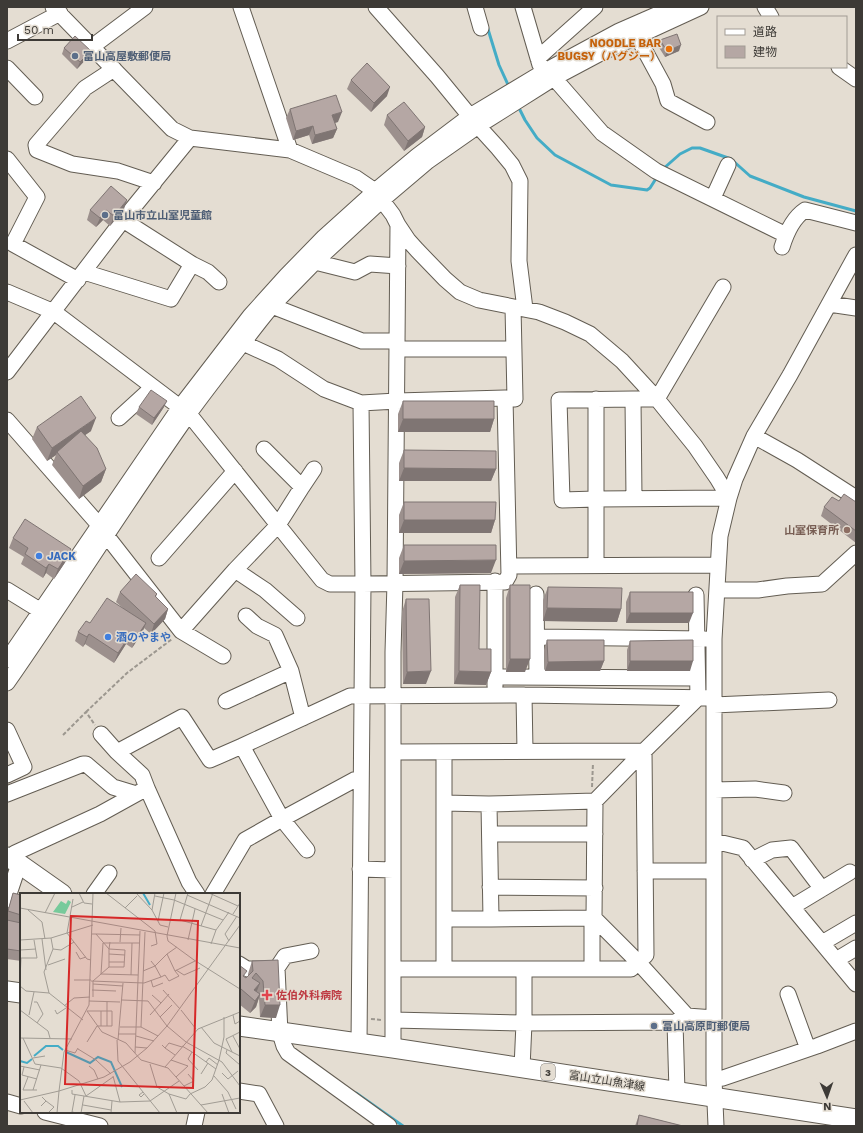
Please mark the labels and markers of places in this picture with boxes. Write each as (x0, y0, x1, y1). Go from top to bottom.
place label: NOODLE BAR BUGSY（バグジー） (558, 37, 661, 63)
marker: NOODLE BAR BUGSY（バグジー） (664, 44, 674, 54)
place label: 富山高屋敷郵便局 (83, 50, 171, 63)
marker: 富山高屋敷郵便局 (70, 51, 80, 61)
place label: 富山市立山室児童館 (113, 209, 212, 222)
marker: 富山市立山室児童館 (100, 210, 110, 220)
place label: 山室保育所 (784, 524, 839, 537)
marker: 山室保育所 (842, 525, 852, 535)
place label: JACK (47, 550, 76, 563)
marker: JACK (34, 551, 44, 561)
place label: 酒のやまや (116, 631, 171, 644)
marker: 酒のやまや (103, 632, 113, 642)
marker: 佐伯外科病院 (261, 989, 273, 1001)
place label: 佐伯外科病院 (276, 989, 342, 1002)
place label: 富山高原町郵便局 (662, 1020, 750, 1033)
marker: 富山高原町郵便局 (649, 1021, 659, 1031)

